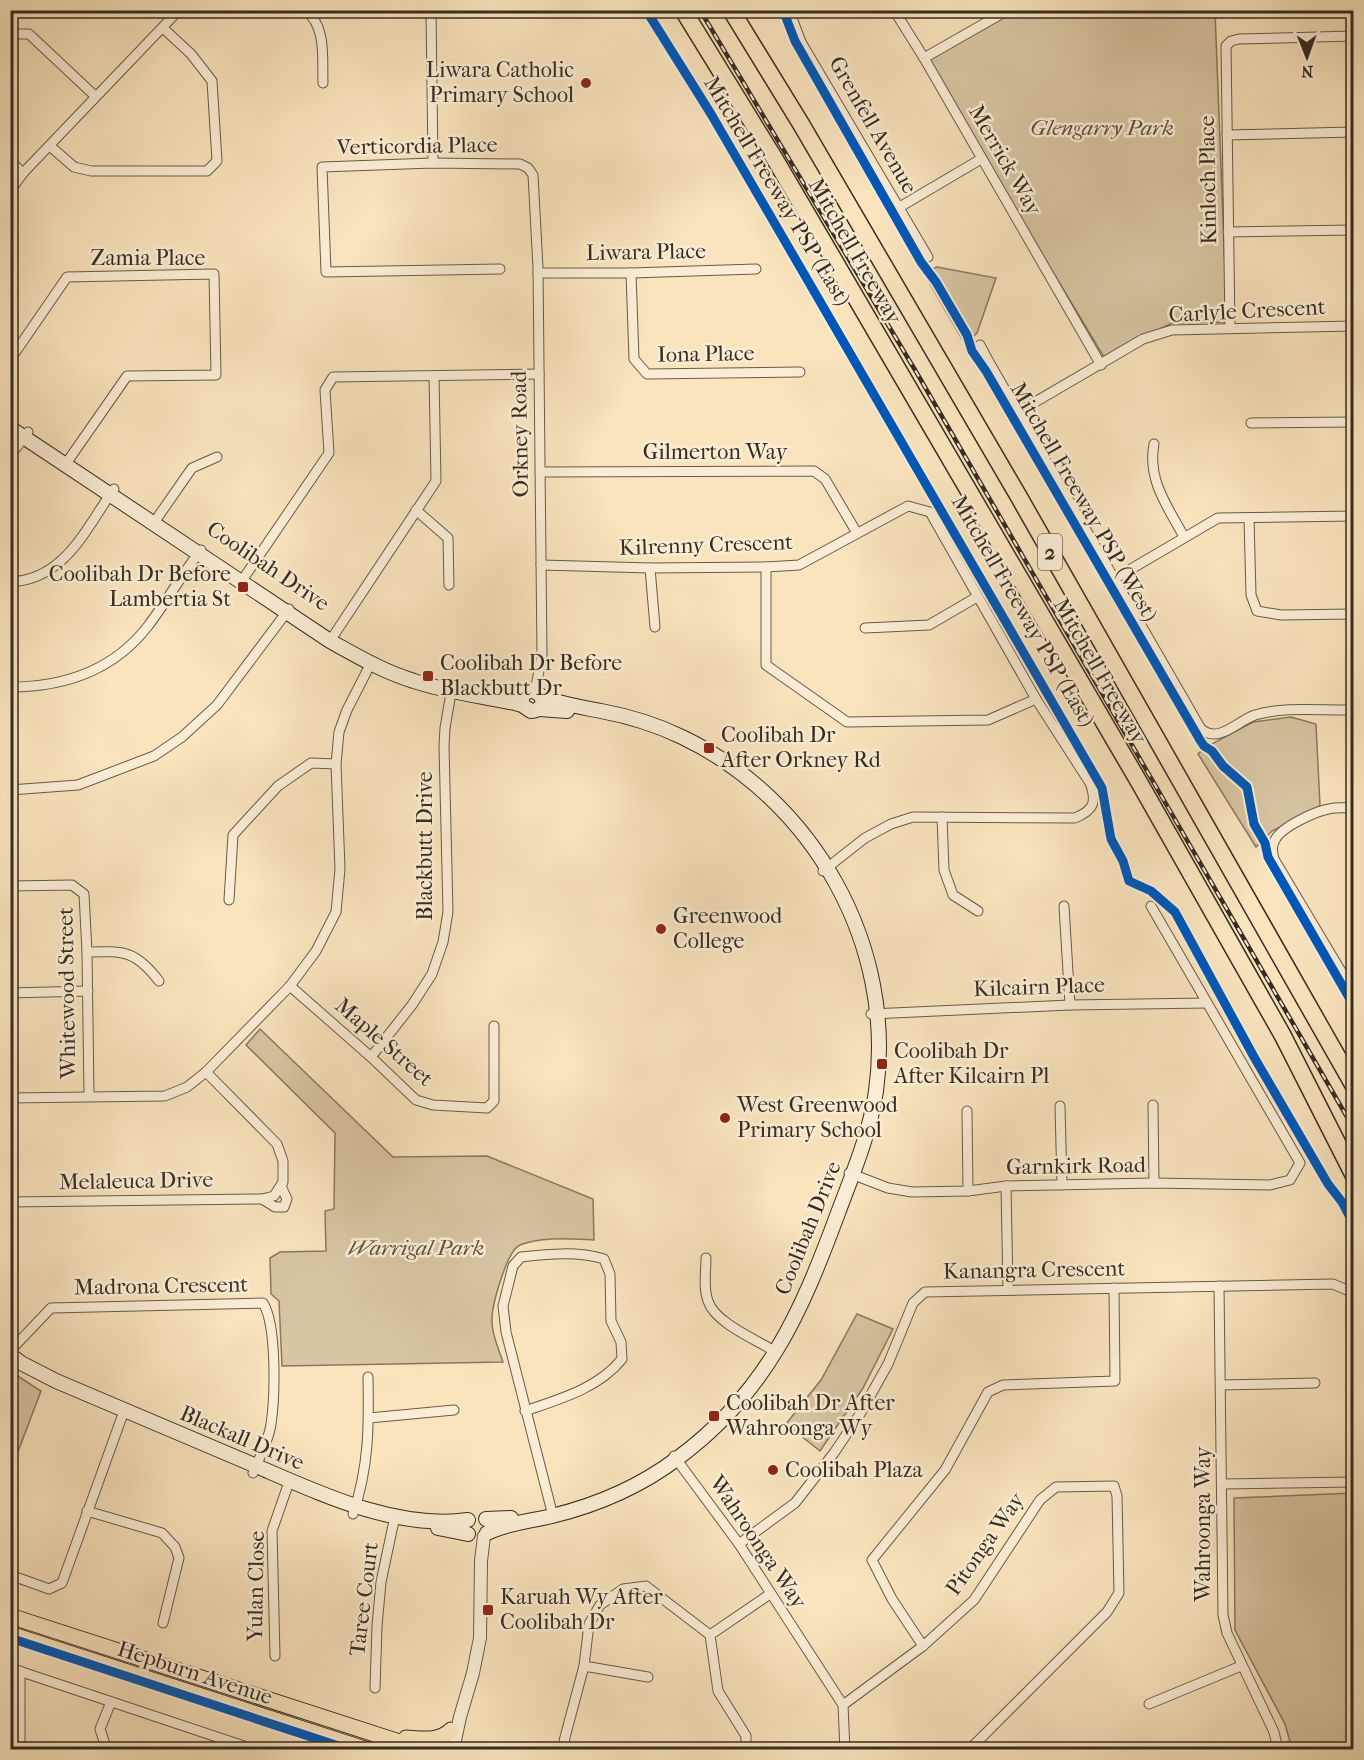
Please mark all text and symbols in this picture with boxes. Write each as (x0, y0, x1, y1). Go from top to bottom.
north arrow (1277, 27, 1337, 87)
street label: Grenfell Avenue (823, 52, 923, 198)
place label: Liwara Catholic Primary School (426, 57, 574, 108)
text: N (1300, 62, 1313, 81)
street label: Mitchell Freeway PSP (East) (698, 71, 856, 311)
marker: Liwara Catholic Primary School (579, 76, 593, 90)
street label: Merrick Way (963, 100, 1048, 221)
park label: Glengarry Park (1030, 115, 1174, 141)
street label: Kinloch Place (1194, 115, 1222, 245)
street label: Verticordia Place (335, 132, 498, 160)
street label: Mitchell Freeway (803, 173, 907, 329)
street label: Liwara Place (586, 238, 706, 266)
street label: Zamia Place (91, 245, 206, 271)
street label: Carlyle Crescent (1168, 294, 1326, 328)
street label: Iona Place (657, 340, 755, 368)
street label: Orkney Road (506, 369, 534, 497)
street label: Mitchell Freeway PSP (West) (1005, 378, 1163, 626)
street label: Gilmerton Way (643, 439, 789, 465)
street label: Mitchell Freeway PSP (East) (946, 490, 1100, 732)
street label: Coolibah Drive (202, 516, 334, 617)
street label: Kilrenny Crescent (619, 529, 794, 561)
road number: 2 (1038, 534, 1062, 570)
place label: Coolibah Dr Before Lambertia St (49, 561, 231, 612)
marker: Coolibah Dr Before Lambertia St (236, 580, 250, 594)
street label: Mitchell Freeway (1048, 593, 1152, 749)
place label: Coolibah Dr Before Blackbutt Dr (440, 650, 622, 701)
marker: Coolibah Dr Before Blackbutt Dr (421, 669, 435, 683)
place label: Coolibah Dr After Orkney Rd (720, 722, 882, 773)
marker: Coolibah Dr After Orkney Rd (702, 741, 716, 755)
street label: Blackbutt Drive (412, 771, 438, 921)
place label: Greenwood College (673, 903, 783, 954)
street label: Whitewood Street (53, 907, 82, 1080)
marker: Greenwood College (654, 922, 668, 936)
street label: Kilcairn Place (973, 972, 1105, 1002)
street label: Maple Street (330, 992, 439, 1092)
place label: Coolibah Dr After Kilcairn Pl (893, 1038, 1049, 1089)
marker: Coolibah Dr After Kilcairn Pl (875, 1057, 889, 1071)
place label: West Greenwood Primary School (736, 1092, 899, 1143)
marker: West Greenwood Primary School (718, 1111, 732, 1125)
street label: Garnkirk Road (1006, 1152, 1147, 1180)
street label: Coolibah Drive (769, 1157, 847, 1299)
street label: Melaleuca Drive (59, 1167, 214, 1195)
park label: Warrigal Park (348, 1235, 484, 1261)
street label: Kanangra Crescent (943, 1255, 1125, 1285)
street label: Madrona Crescent (74, 1271, 248, 1301)
place label: Coolibah Dr After Wahroonga Wy (725, 1390, 895, 1441)
street label: Blackall Drive (176, 1400, 308, 1476)
marker: Coolibah Dr After Wahroonga Wy (707, 1409, 721, 1423)
street label: Wahroonga Way (1190, 1445, 1216, 1603)
place label: Coolibah Plaza (785, 1457, 923, 1483)
marker: Coolibah Plaza (766, 1463, 780, 1477)
street label: Wahroonga Way (703, 1470, 813, 1615)
street label: Pitonga Way (940, 1487, 1031, 1600)
street label: Yulan Close (242, 1530, 270, 1643)
street label: Taree Court (344, 1541, 384, 1657)
place label: Karuah Wy After Coolibah Dr (500, 1584, 663, 1635)
marker: Karuah Wy After Coolibah Dr (481, 1603, 495, 1617)
street label: Hepburn Avenue (114, 1636, 276, 1710)

